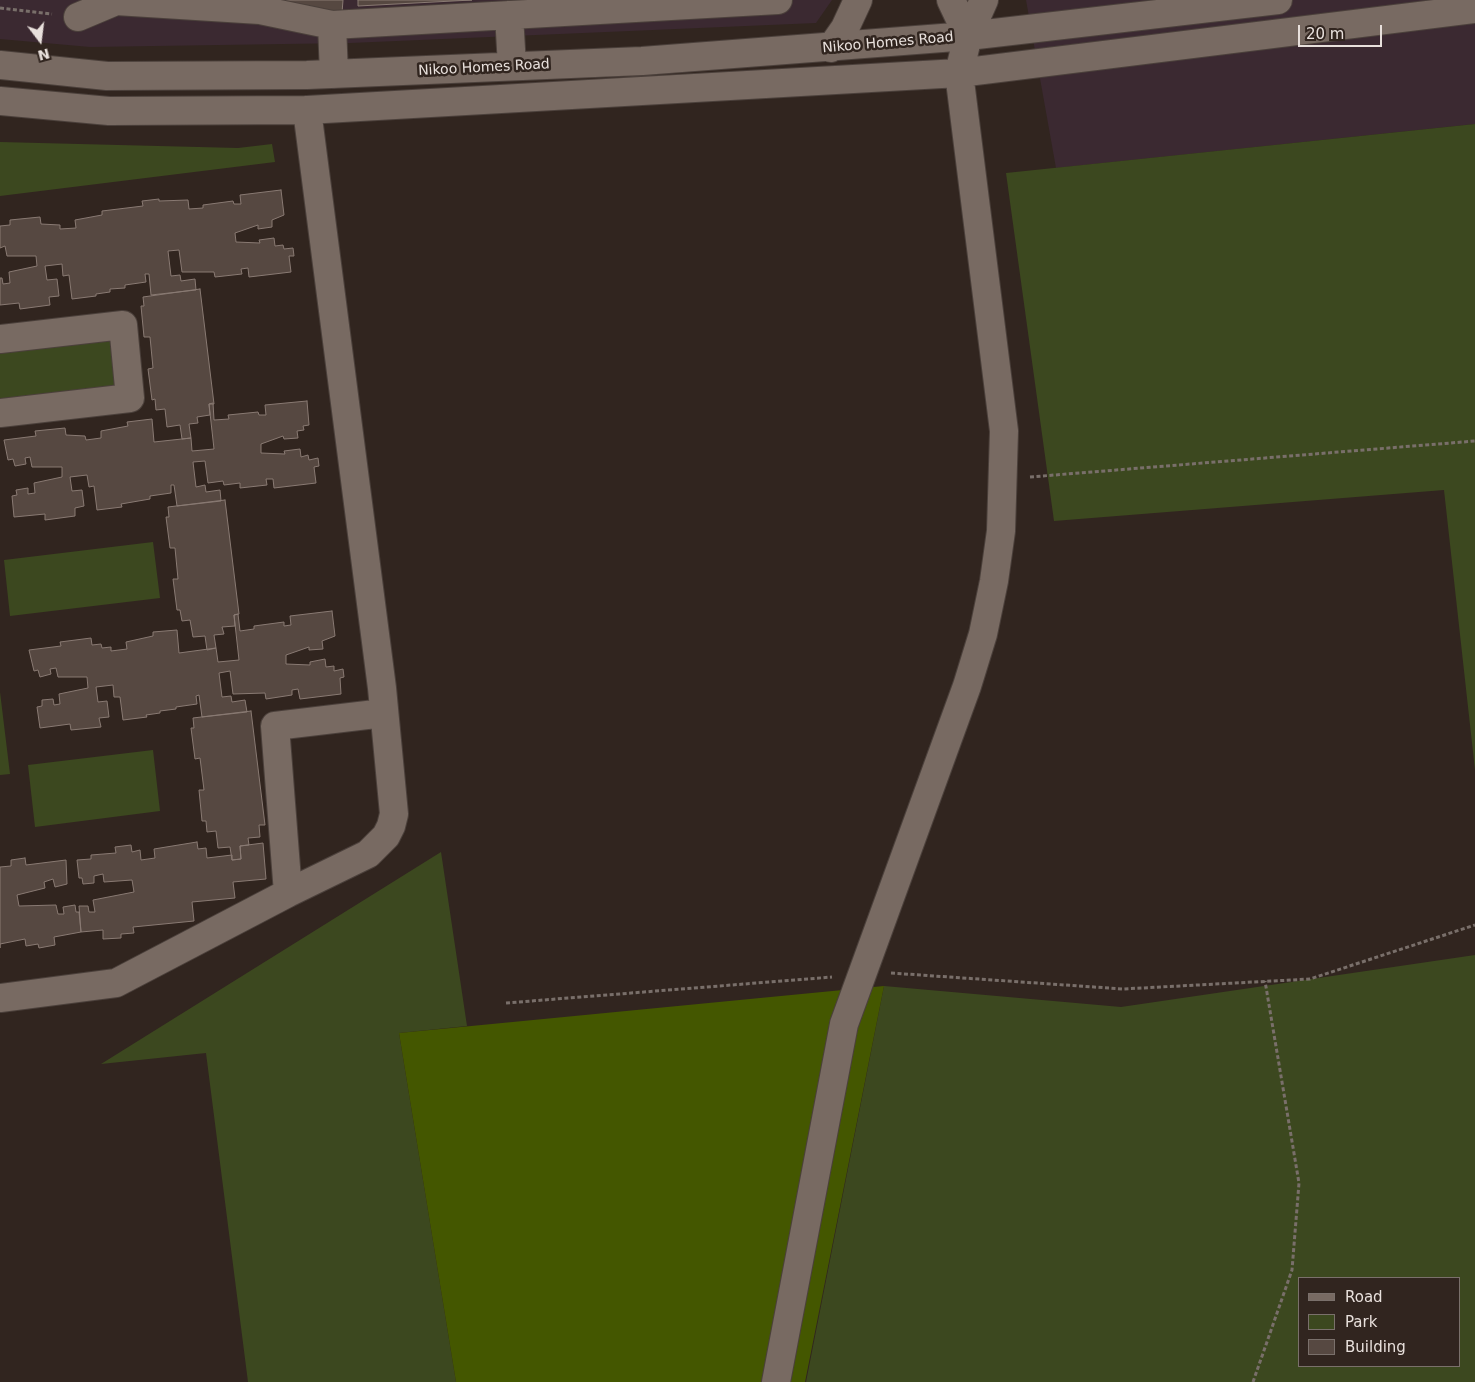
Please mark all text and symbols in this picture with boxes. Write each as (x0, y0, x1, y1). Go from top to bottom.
north arrow (15, 15, 65, 65)
scale bar (1300, 15, 1384, 47)
text: 20 m (1306, 25, 1344, 43)
street label: Nikoo Homes Road (822, 29, 954, 57)
text: N (36, 45, 52, 64)
street label: Nikoo Homes Road (418, 56, 550, 80)
legend (1298, 1277, 1460, 1367)
text: Road (1345, 1288, 1383, 1306)
text: Park (1345, 1313, 1377, 1331)
text: Building (1345, 1338, 1406, 1356)

